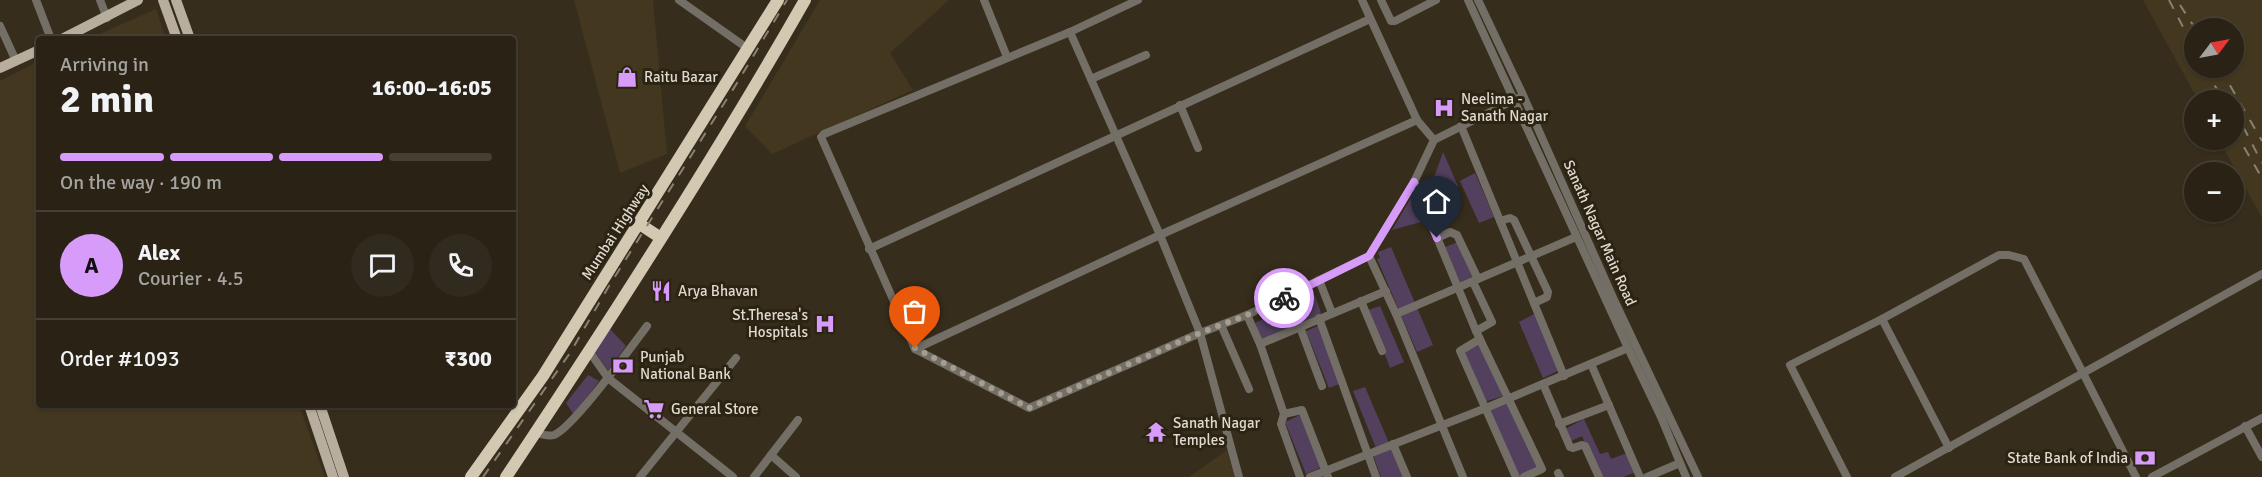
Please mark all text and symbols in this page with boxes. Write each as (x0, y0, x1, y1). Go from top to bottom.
north arrow (2184, 18, 2244, 78)
map controls (2184, 18, 2244, 222)
text: Arriving in (60, 52, 149, 77)
shop icon: Raitu Bazar (615, 65, 639, 89)
place label: Raitu Bazar (644, 68, 718, 86)
text: 16:00–16:05 (372, 74, 492, 101)
text: 2 min (60, 75, 154, 123)
place label: Neelima - Sanath Nagar (1461, 90, 1549, 125)
button: + (2184, 90, 2244, 150)
hospital icon: Neelima - Sanath Nagar (1432, 96, 1456, 120)
street label: Sanath Nagar Main Road (1560, 157, 1640, 309)
button: − (2184, 162, 2244, 222)
text: On the way · 190 m (60, 170, 222, 195)
pin (1411, 176, 1462, 238)
street label: Mumbai Highway (577, 181, 653, 283)
icon: home (1420, 185, 1453, 218)
button: chat (351, 234, 414, 297)
button: phone (429, 234, 492, 297)
text: Alex (138, 239, 180, 266)
text: A (84, 252, 99, 279)
text: Courier · 4.5 (138, 266, 244, 291)
courier (1254, 268, 1314, 328)
restaurant icon: Arya Bhavan (649, 279, 673, 303)
place label: Arya Bhavan (678, 282, 758, 300)
icon: bike (1268, 282, 1301, 315)
pin (889, 286, 940, 348)
icon: bag (898, 295, 931, 328)
place label: St.Theresa's Hospitals (732, 306, 808, 341)
hospital icon: St.Theresa's Hospitals (813, 312, 837, 336)
text: Order #1093 (60, 345, 180, 372)
text: ₹300 (444, 345, 492, 372)
place label: Punjab National Bank (640, 348, 731, 383)
bank icon: Punjab National Bank (611, 354, 635, 378)
supermarket icon: General Store (642, 397, 666, 421)
place label: General Store (671, 400, 759, 418)
place label: Sanath Nagar Temples (1173, 414, 1261, 449)
temple icon: Sanath Nagar Temples (1144, 420, 1168, 444)
bank icon: State Bank of India (2133, 446, 2157, 470)
place label: State Bank of India (2007, 449, 2128, 467)

